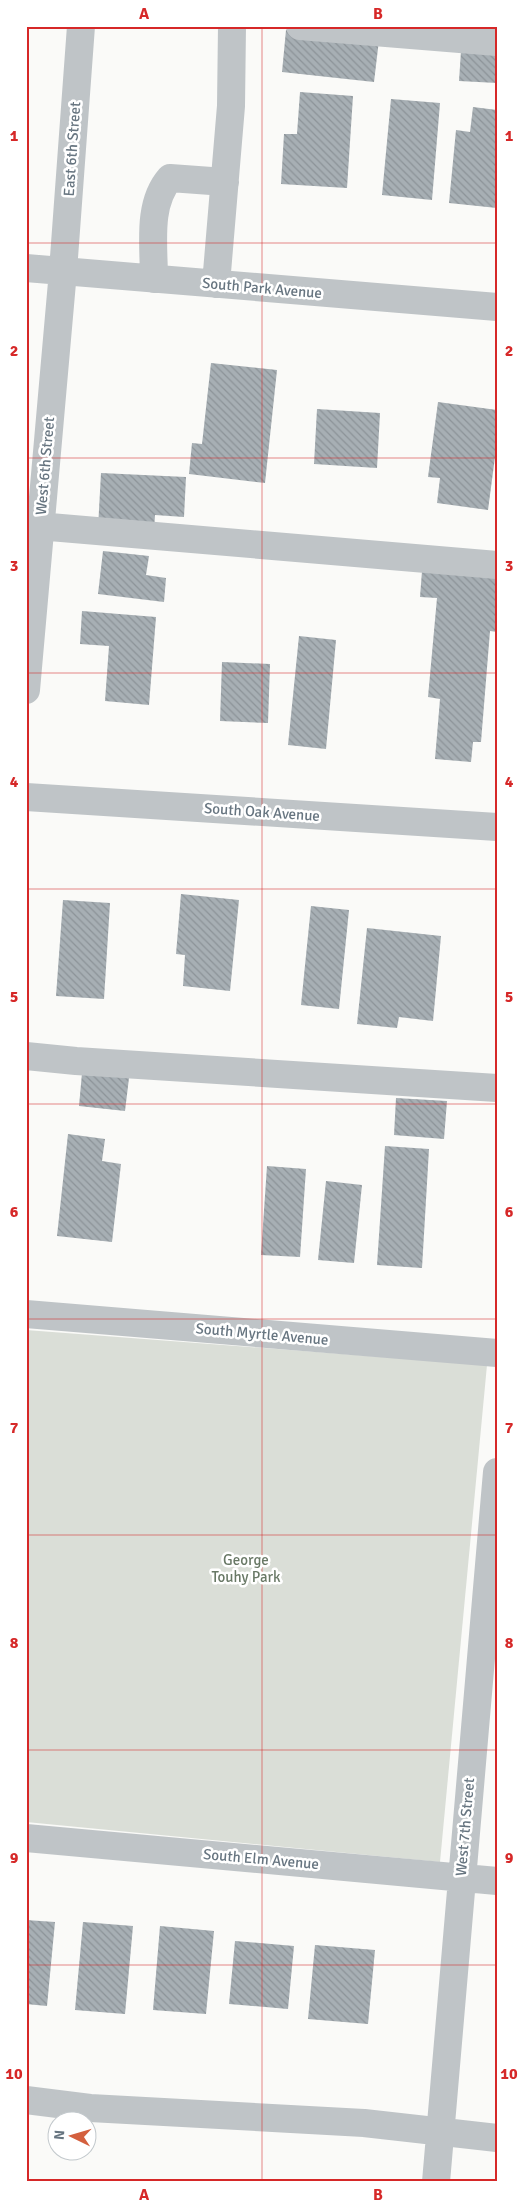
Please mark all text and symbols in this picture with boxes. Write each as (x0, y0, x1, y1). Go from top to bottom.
text: A (139, 4, 150, 24)
text: B (373, 4, 383, 24)
street label: East 6th Street (60, 101, 84, 197)
text: 1 (10, 126, 19, 146)
text: 1 (505, 126, 514, 146)
street label: South Park Avenue (201, 274, 323, 302)
text: 2 (10, 341, 18, 361)
text: 2 (505, 341, 513, 361)
street label: West 6th Street (32, 416, 58, 516)
text: 3 (10, 556, 18, 576)
text: 3 (505, 556, 513, 576)
text: 4 (10, 772, 19, 792)
text: 4 (505, 772, 514, 792)
street label: South Oak Avenue (203, 799, 321, 825)
text: 5 (10, 987, 18, 1007)
text: 5 (505, 987, 513, 1007)
text: 6 (10, 1202, 19, 1222)
text: 6 (505, 1202, 514, 1222)
street label: South Myrtle Avenue (195, 1319, 329, 1349)
text: 7 (10, 1418, 19, 1438)
text: 7 (505, 1418, 514, 1438)
park label: George Touhy Park (211, 1551, 281, 1586)
text: 8 (10, 1633, 19, 1653)
text: 8 (505, 1633, 514, 1653)
street label: West 7th Street (452, 1777, 478, 1877)
street label: South Elm Avenue (202, 1845, 320, 1873)
text: 9 (10, 1848, 19, 1868)
text: 9 (505, 1848, 514, 1868)
text: 10 (5, 2064, 23, 2084)
text: 10 (500, 2064, 518, 2084)
north arrow (48, 2110, 98, 2160)
text: N (51, 2129, 68, 2141)
text: A (139, 2185, 150, 2205)
text: B (373, 2185, 383, 2205)

